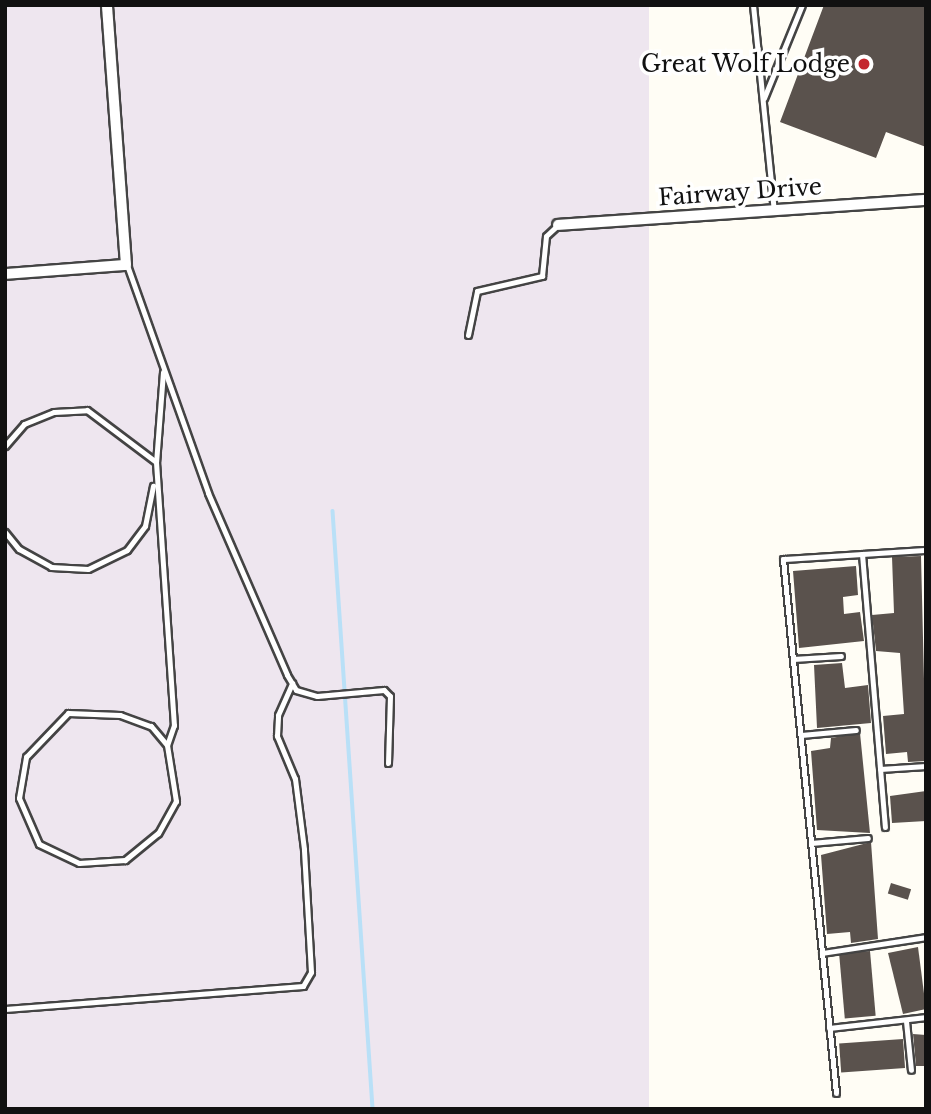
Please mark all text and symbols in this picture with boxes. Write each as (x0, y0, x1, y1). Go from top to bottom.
place label: Great Wolf Lodge (640, 50, 850, 78)
marker: Great Wolf Lodge (856, 56, 872, 72)
street label: Fairway Drive (657, 172, 823, 212)

